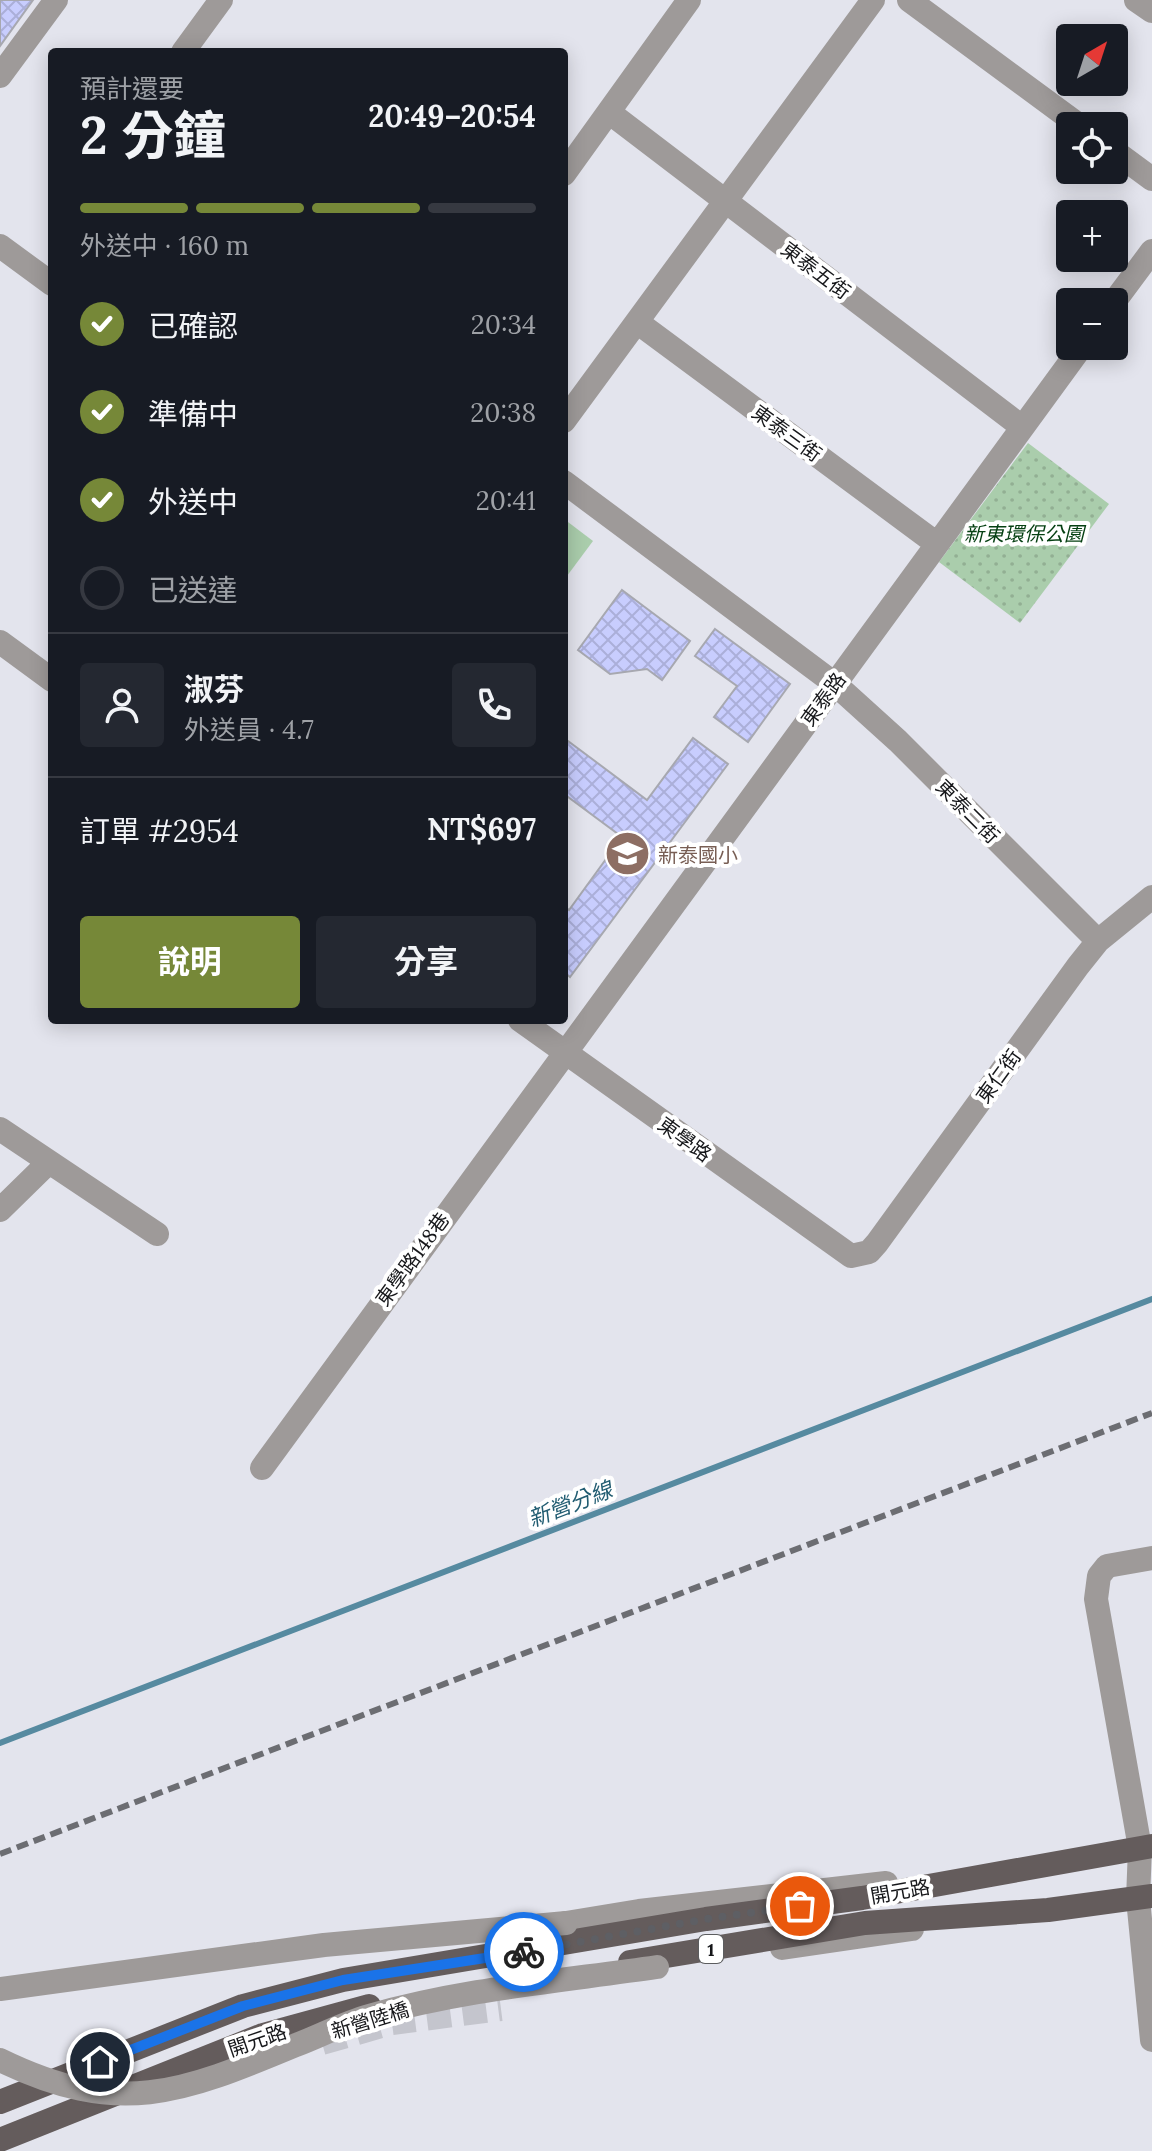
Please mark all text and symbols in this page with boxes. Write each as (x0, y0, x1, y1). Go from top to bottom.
north arrow (1056, 24, 1128, 96)
map controls (1056, 24, 1128, 360)
text: 預計還要 (80, 72, 184, 105)
text: 20:49–20:54 (368, 97, 536, 135)
text: 2 分鐘 (80, 102, 225, 168)
button: locate (1056, 112, 1128, 184)
button: + (1056, 200, 1128, 272)
text: 外送中 · 160 m (80, 229, 249, 262)
street label: 東泰五街 (777, 236, 855, 304)
button: − (1056, 288, 1128, 360)
icon: check (80, 302, 124, 346)
text: 已確認 (148, 307, 238, 345)
text: 20:34 (471, 308, 536, 341)
icon: check (80, 390, 124, 434)
text: 準備中 (148, 395, 238, 433)
text: 20:38 (470, 396, 536, 429)
street label: 東泰三街 (747, 399, 827, 467)
icon: check (80, 478, 124, 522)
text: 外送中 (148, 483, 238, 521)
text: 20:41 (476, 484, 536, 517)
park label: 新東環保公園 (964, 521, 1087, 546)
text: 已送達 (148, 571, 238, 609)
button: person (80, 663, 164, 747)
button: phone (452, 663, 536, 747)
street label: 東泰路 (795, 667, 851, 731)
text: 淑芬 (184, 670, 244, 708)
text: 外送員 · 4.7 (184, 713, 314, 746)
street label: 東泰二街 (931, 774, 1005, 848)
text: NT$697 (427, 810, 536, 848)
text: 訂單 #2954 (80, 812, 239, 850)
school or university icon: 新泰國小 (603, 830, 651, 878)
place label: 新泰國小 (658, 842, 738, 867)
button: 說明 (80, 916, 300, 1008)
button: 分享 (316, 916, 536, 1008)
street label: 東仁街 (970, 1044, 1026, 1108)
street label: 東學路 (653, 1111, 717, 1167)
street label: 東學路148巷 (370, 1207, 454, 1311)
water label: 新營分線 (524, 1474, 619, 1533)
pin (766, 1872, 834, 1940)
street label: 開元路 (868, 1873, 932, 1909)
icon: bag (778, 1884, 822, 1928)
courier (484, 1912, 564, 1992)
icon: bike (502, 1930, 546, 1974)
road number: 1 (699, 1935, 723, 1963)
street label: 新營陸橋 (328, 1996, 412, 2044)
street label: 開元路 (225, 2018, 289, 2062)
pin (66, 2028, 134, 2096)
icon: home (78, 2040, 122, 2084)

